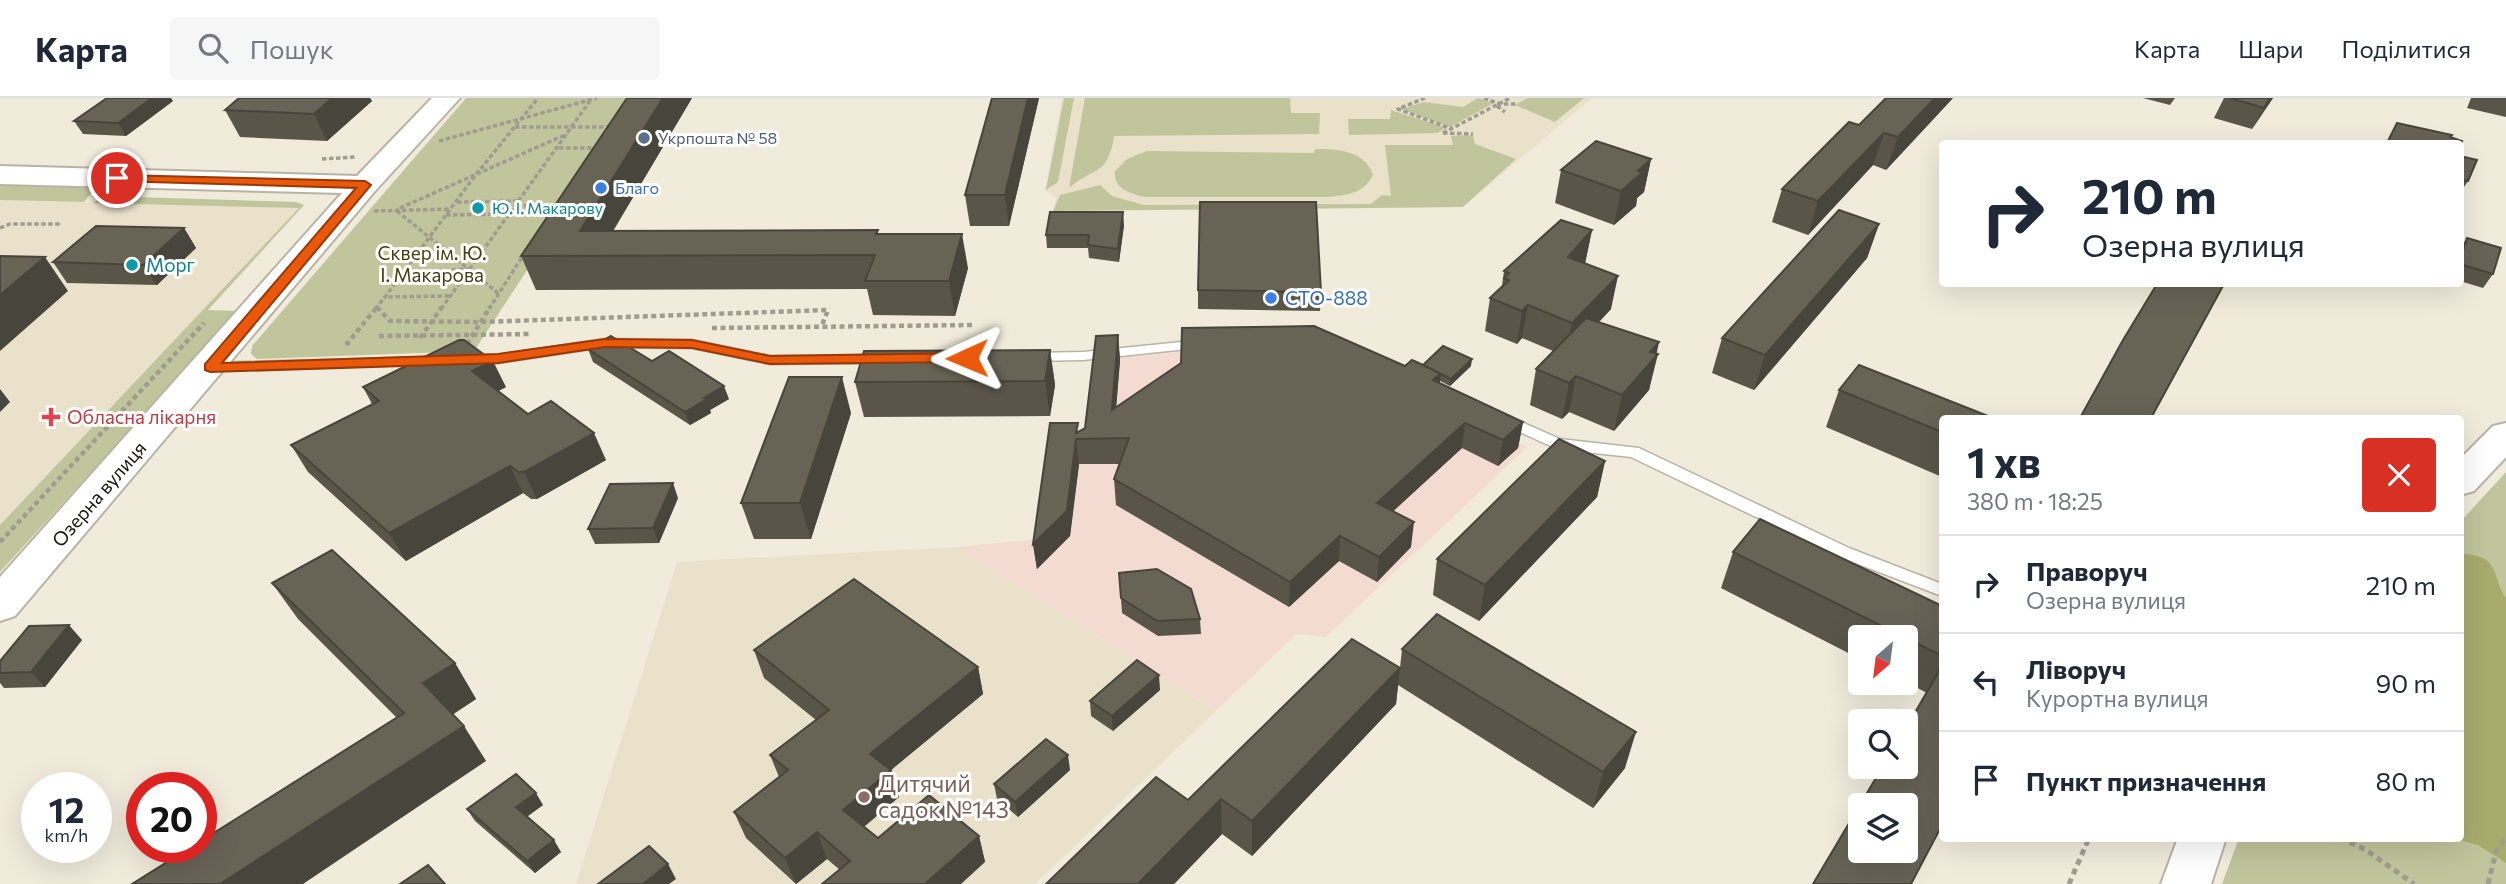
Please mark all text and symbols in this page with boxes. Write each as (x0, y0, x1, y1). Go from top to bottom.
search box (170, 17, 660, 80)
text: Карта (35, 28, 128, 69)
icon: search (194, 29, 232, 67)
text: Пошук (250, 33, 334, 64)
text: Карта (2134, 34, 2200, 63)
text: Шари (2238, 34, 2304, 63)
text: Поділитися (2342, 34, 2471, 63)
place label: Укрпошта № 58 (658, 128, 777, 147)
marker: Укрпошта № 58 (636, 130, 652, 146)
pin (87, 148, 147, 208)
icon: arrive (98, 159, 136, 197)
text: 210 m (2082, 164, 2217, 224)
icon: right (1967, 168, 2058, 259)
place label: Благо (615, 178, 659, 197)
marker: Благо (593, 180, 609, 196)
place label: Ю. І. Макарову (492, 198, 603, 217)
marker: Ю. І. Макарову (470, 200, 486, 216)
text: Озерна вулиця (2082, 224, 2305, 264)
park label: Сквер ім. Ю. І. Макарова (377, 241, 487, 286)
place label: Морг (146, 253, 195, 276)
marker: Морг (124, 257, 140, 273)
place label: СТО-888 (1285, 286, 1368, 309)
marker: СТО-888 (1263, 290, 1279, 306)
position arrow (930, 321, 1004, 395)
place label: Обласна лікарня (67, 405, 216, 428)
marker: Обласна лікарня (41, 407, 61, 427)
text: 1 хв (1967, 435, 2041, 487)
street label: Озерна вулиця (47, 436, 151, 551)
button: close (2362, 438, 2436, 512)
text: 380 m · 18:25 (1967, 487, 2103, 515)
text: Праворуч (2026, 555, 2148, 586)
icon: right (1967, 565, 2005, 603)
text: 210 m (2366, 569, 2436, 600)
text: Озерна вулиця (2026, 586, 2186, 614)
north arrow (1848, 625, 1918, 695)
map controls (1848, 625, 1918, 863)
text: Ліворуч (2026, 653, 2126, 684)
icon: left (1967, 663, 2005, 701)
text: 90 m (2376, 667, 2436, 698)
text: Курортна вулиця (2026, 684, 2208, 712)
button: search (1848, 709, 1918, 779)
icon: arrive (1967, 761, 2005, 799)
text: Пункт призначення (2026, 765, 2266, 796)
text: 80 m (2376, 765, 2436, 796)
place label: Дитячий садок №143 (878, 769, 1009, 823)
speed limit sign: 20 (126, 772, 217, 863)
text: 12 (49, 787, 84, 830)
marker: Дитячий садок №143 (856, 789, 872, 805)
button: layers (1848, 793, 1918, 863)
text: km/h (45, 824, 88, 846)

